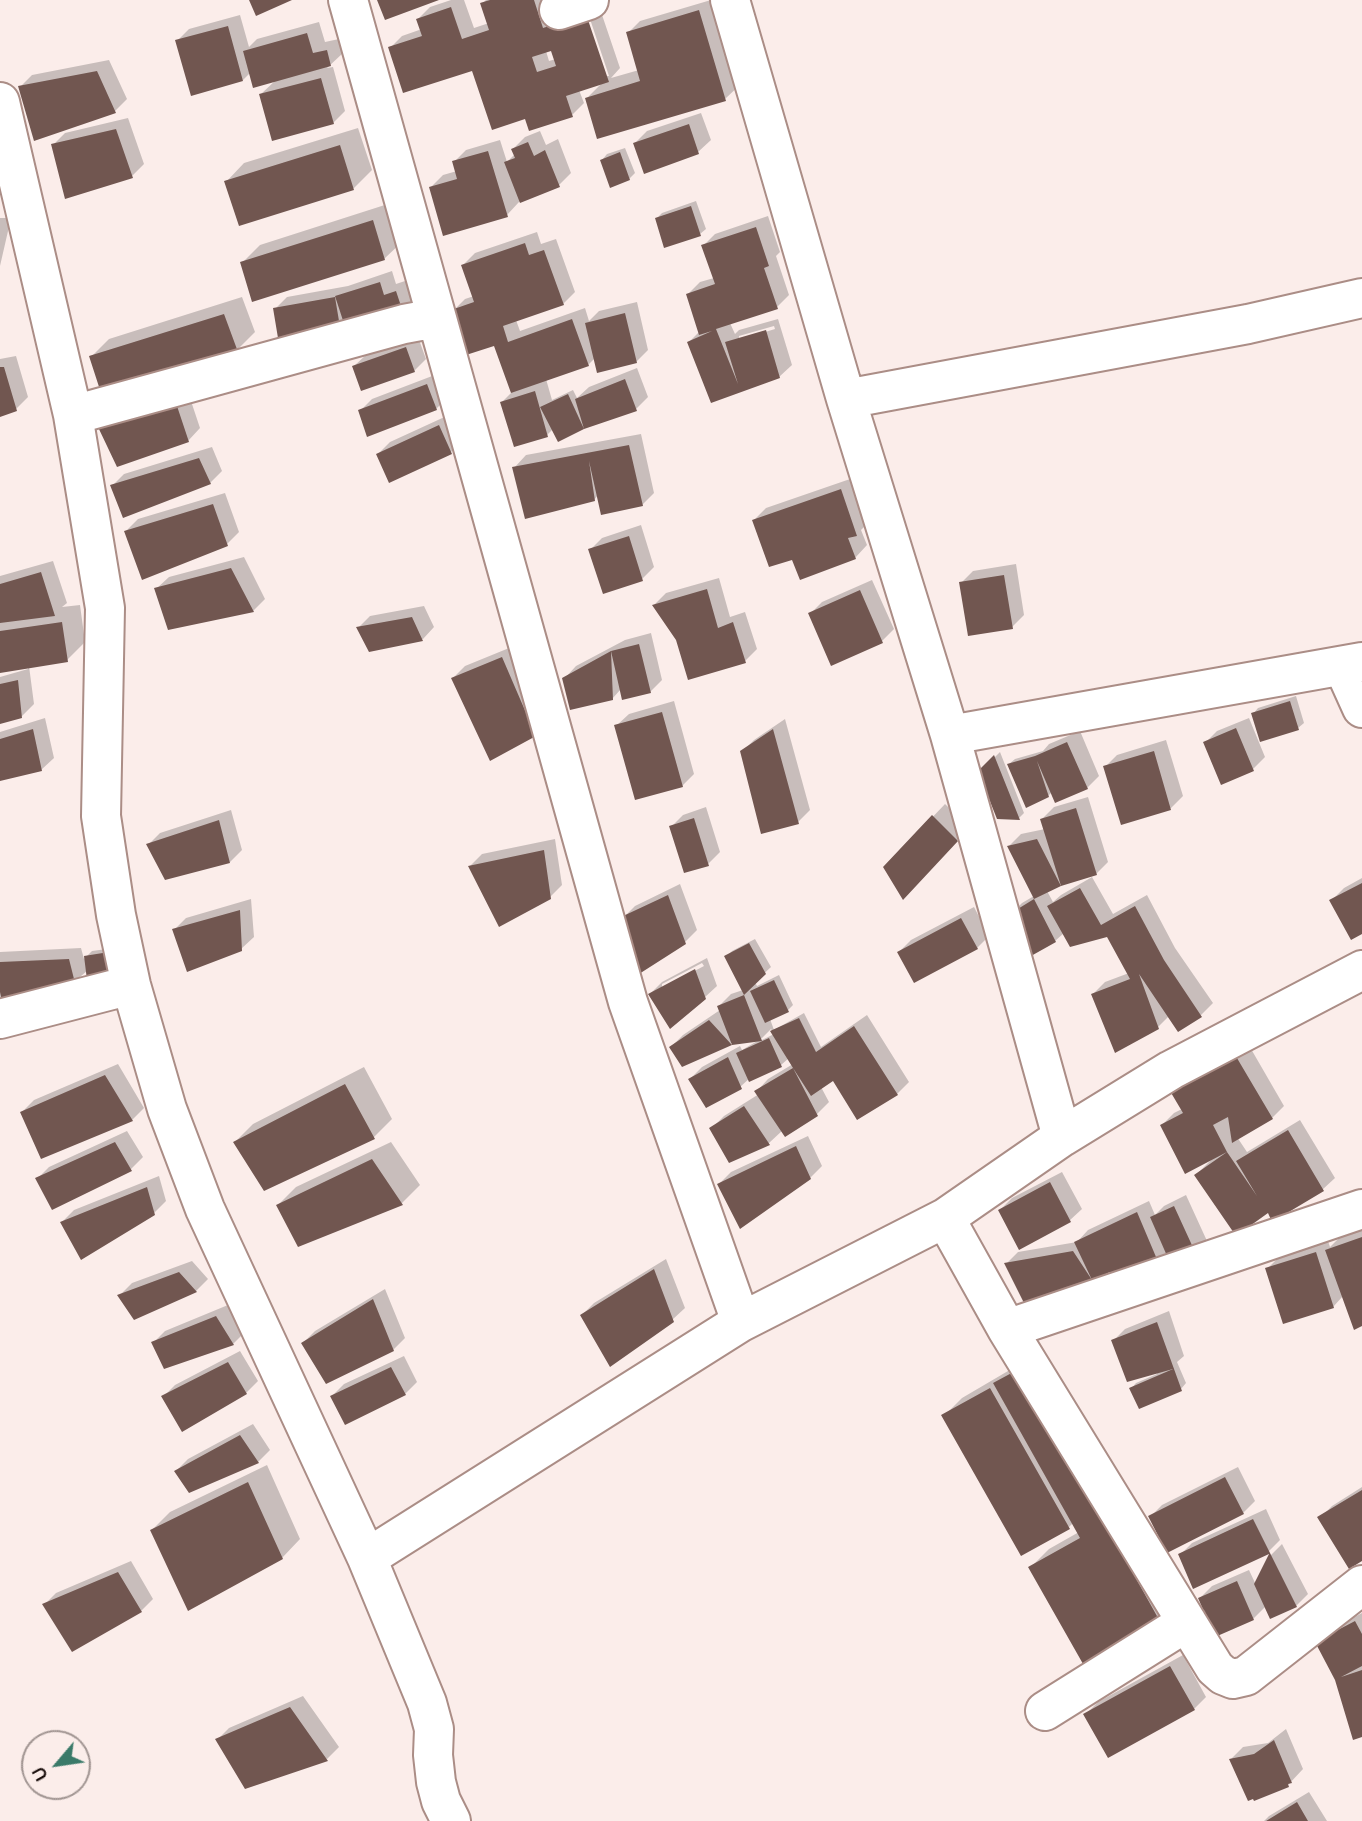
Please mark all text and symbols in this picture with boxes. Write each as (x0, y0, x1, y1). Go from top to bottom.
north arrow (21, 1730, 91, 1800)
text: U (26, 1763, 53, 1786)

